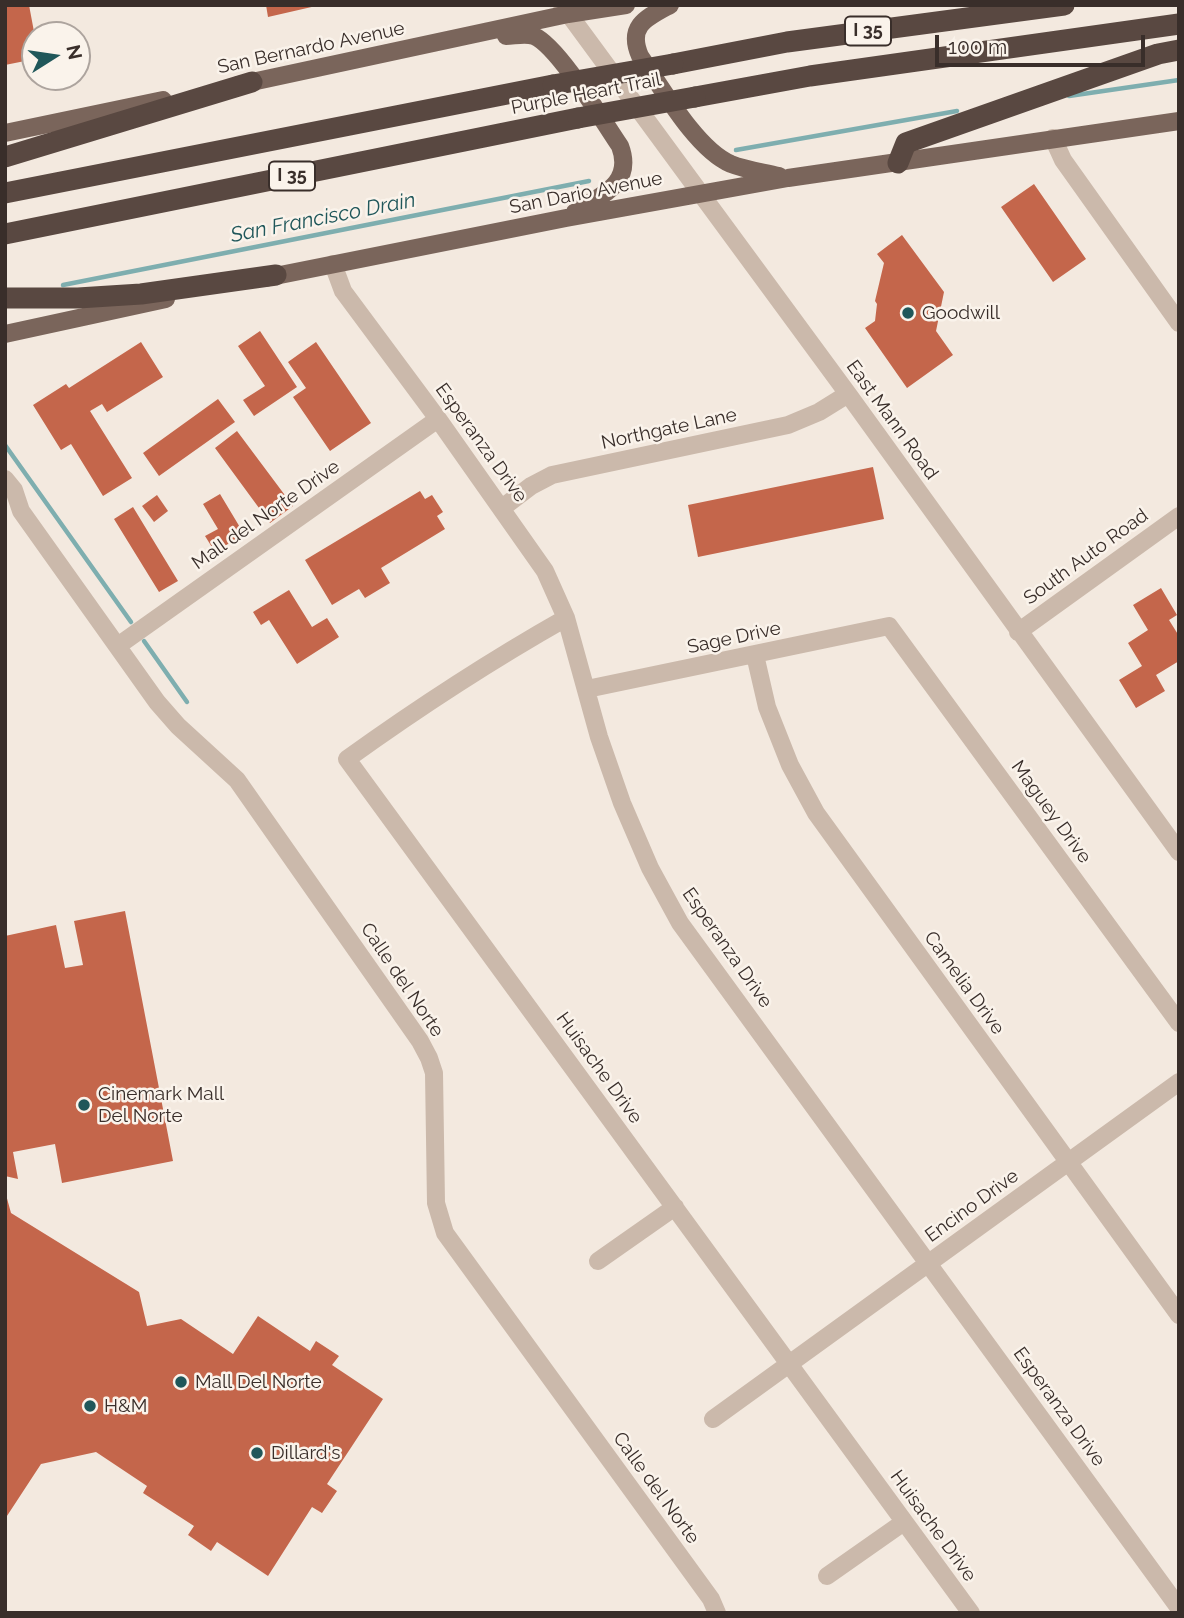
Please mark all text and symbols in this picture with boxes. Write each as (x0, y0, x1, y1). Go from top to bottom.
road number: I 35 (845, 16, 891, 46)
street label: San Bernardo Avenue (215, 17, 407, 79)
north arrow (21, 21, 91, 91)
scale bar (939, 21, 1149, 65)
text: 100 m (948, 34, 1007, 59)
text: N (62, 43, 87, 61)
street label: Purple Heart Trail (509, 68, 663, 120)
road number: I 35 (269, 162, 315, 190)
street label: San Dario Avenue (508, 167, 664, 219)
water label: San Francisco Drain (228, 188, 418, 248)
place label: Goodwill (922, 302, 1000, 324)
marker: Goodwill (900, 305, 916, 321)
street label: East Mann Road (841, 356, 943, 484)
street label: Esperanza Drive (430, 379, 532, 507)
street label: Northgate Lane (599, 404, 739, 454)
street label: Mall del Norte Drive (188, 455, 344, 575)
street label: South Auto Road (1019, 504, 1153, 610)
street label: Sage Drive (685, 617, 783, 659)
street label: Maguey Drive (1006, 756, 1096, 868)
street label: Esperanza Drive (677, 883, 777, 1013)
street label: Calle del Norte (355, 919, 449, 1041)
street label: Camelia Drive (919, 927, 1009, 1039)
street label: Huisache Drive (551, 1008, 647, 1128)
place label: Cinemark Mall Del Norte (98, 1083, 224, 1127)
marker: Cinemark Mall Del Norte (76, 1097, 92, 1113)
street label: Encino Drive (921, 1165, 1023, 1247)
street label: Esperanza Drive (1008, 1343, 1110, 1471)
place label: Mall Del Norte (195, 1371, 322, 1393)
marker: Mall Del Norte (173, 1374, 189, 1390)
place label: H&M (104, 1395, 147, 1417)
marker: H&M (82, 1398, 98, 1414)
street label: Calle del Norte (608, 1428, 704, 1548)
place label: Dillard's (271, 1442, 340, 1464)
marker: Dillard's (249, 1445, 265, 1461)
street label: Huisache Drive (885, 1466, 981, 1586)

